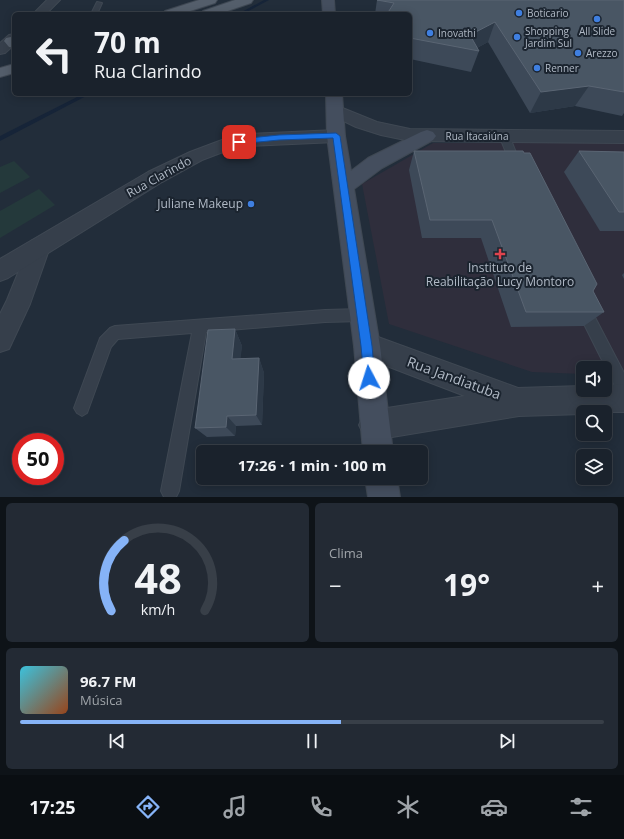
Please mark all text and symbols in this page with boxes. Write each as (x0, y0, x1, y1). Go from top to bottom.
place label: Boticario (527, 6, 569, 20)
marker: Boticario (514, 8, 524, 18)
marker: All Slide (592, 14, 602, 24)
text: 70 m (94, 23, 161, 61)
place label: Shopping Jardim Sul (524, 24, 572, 50)
place label: All Slide (579, 24, 615, 38)
place label: Inovathi (438, 26, 476, 40)
icon: left (28, 28, 80, 80)
marker: Inovathi (425, 28, 435, 38)
marker: Shopping Jardim Sul (512, 32, 522, 42)
place label: Arezzo (586, 46, 617, 60)
marker: Arezzo (573, 48, 583, 58)
text: Rua Clarindo (94, 59, 202, 83)
place label: Renner (545, 61, 579, 75)
marker: Renner (532, 63, 542, 73)
pin (222, 125, 256, 159)
street label: Rua Itacaiúna (445, 129, 509, 143)
icon: arrive (228, 131, 250, 153)
street label: Rua Clarindo (123, 152, 194, 201)
place label: Juliane Makeup (156, 195, 243, 212)
marker: Juliane Makeup (246, 199, 256, 209)
marker: Instituto de Reabilitação Lucy Montoro (494, 248, 506, 260)
place label: Instituto de Reabilitação Lucy Montoro (426, 259, 574, 290)
street label: Rua Jandiatuba (405, 352, 504, 403)
position arrow (348, 357, 390, 399)
map controls (576, 361, 612, 485)
button: sound (576, 361, 612, 397)
button: search (576, 405, 612, 441)
speed limit sign: 50 (12, 433, 64, 485)
button: layers (576, 449, 612, 485)
text: 17:26 · 1 min · 100 m (238, 455, 386, 475)
text: Clima (329, 544, 363, 562)
text: 48 (134, 549, 181, 605)
text: 19° (443, 564, 490, 605)
text: − (329, 570, 342, 600)
text: + (591, 570, 604, 600)
text: km/h (140, 599, 175, 618)
text: 96.7 FM (80, 671, 136, 691)
text: Música (80, 691, 123, 709)
icon: previous (106, 730, 128, 752)
icon: pause (301, 730, 323, 752)
icon: next (496, 730, 518, 752)
icon: directions (134, 793, 162, 821)
icon: music (221, 793, 249, 821)
icon: phone (307, 793, 335, 821)
icon: climate (394, 793, 422, 821)
icon: car (480, 793, 508, 821)
icon: filters (567, 793, 595, 821)
text: 17:25 (29, 795, 76, 819)

